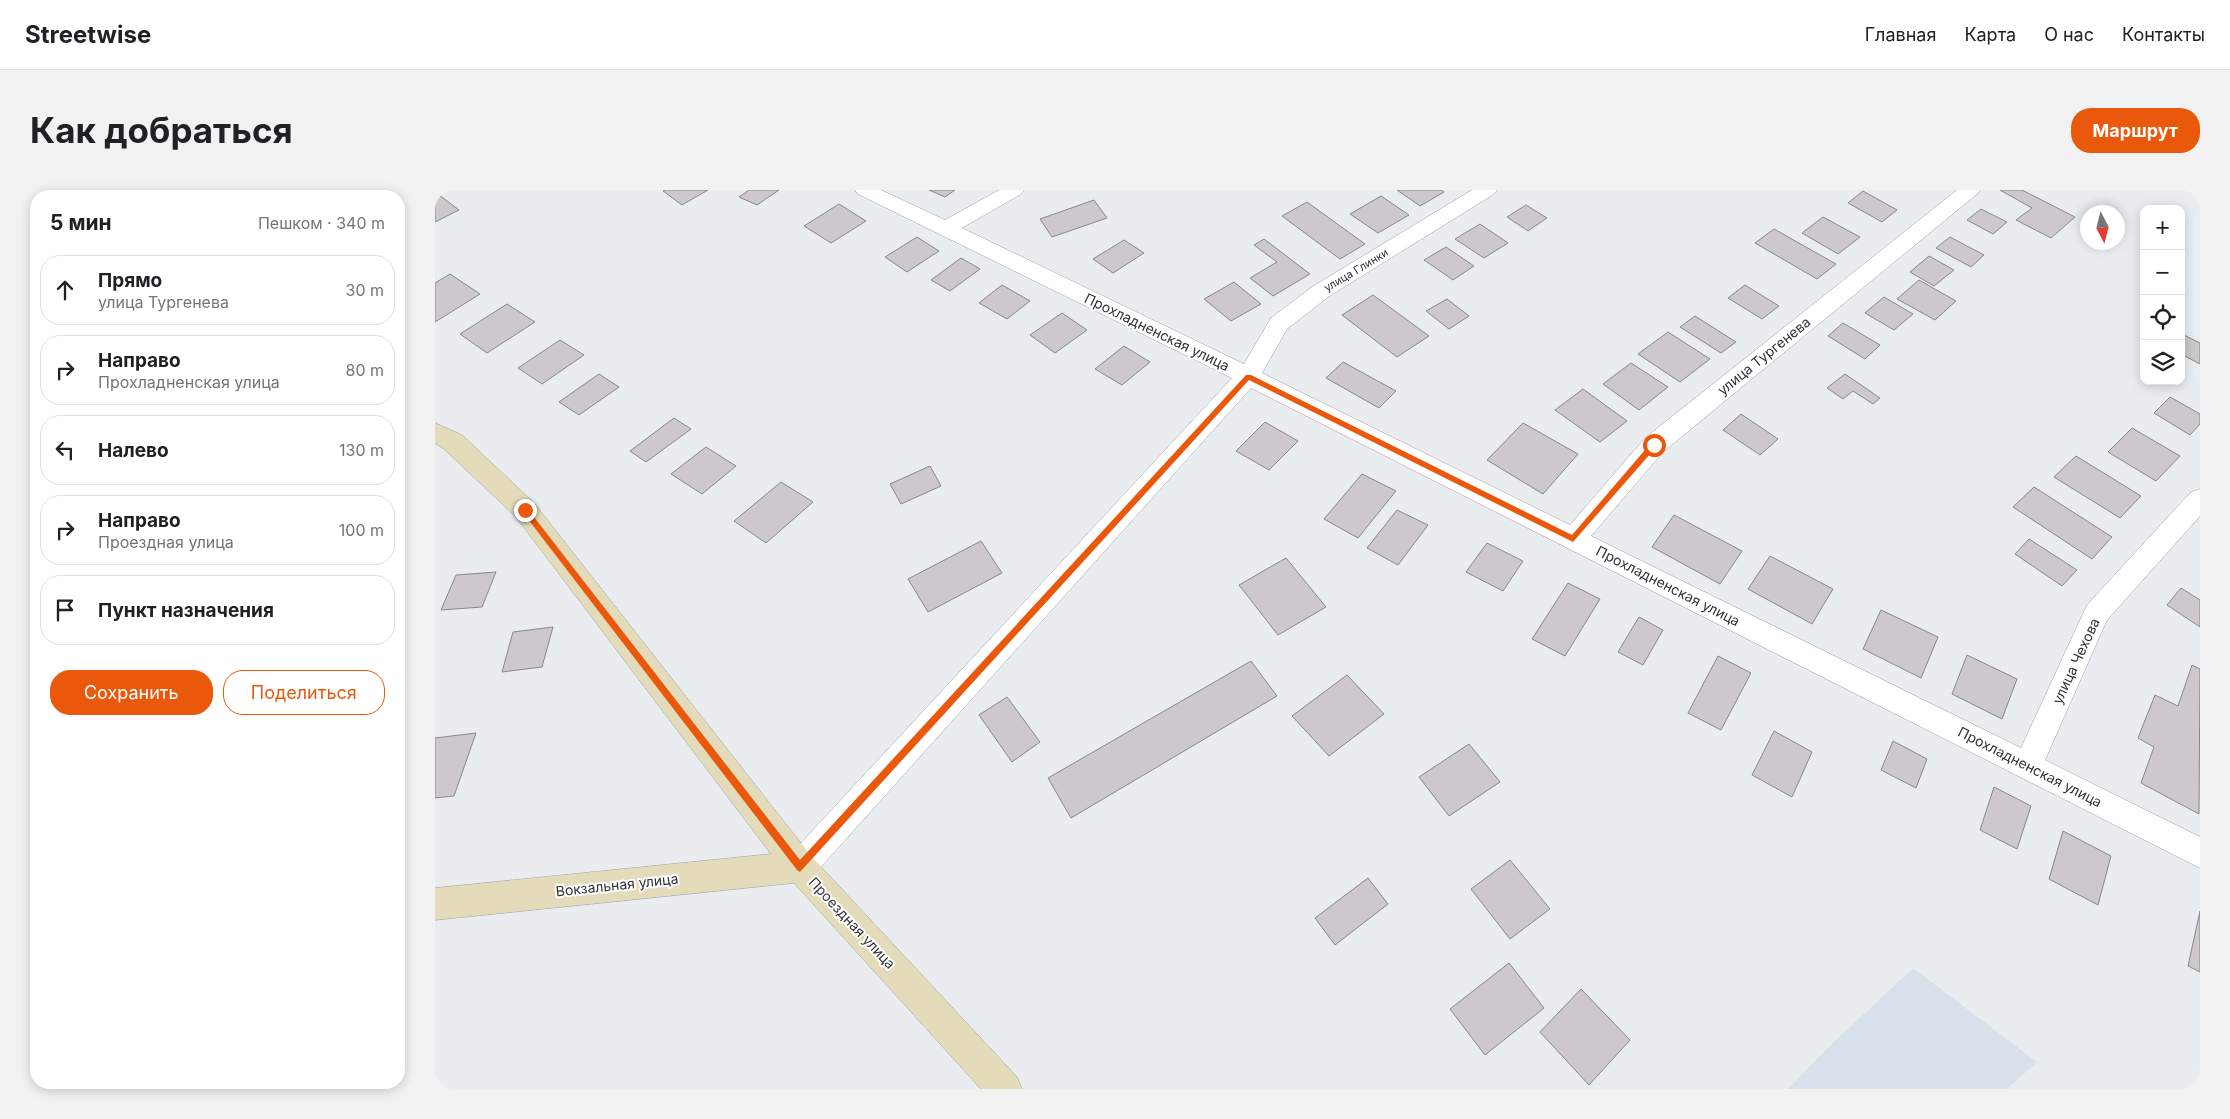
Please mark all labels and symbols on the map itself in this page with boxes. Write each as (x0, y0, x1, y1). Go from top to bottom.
north arrow (2080, 205, 2125, 250)
street label: улица Глинки (1321, 245, 1391, 295)
street label: Прохладненская улица (1082, 289, 1232, 374)
street label: улица Тургенева (1714, 313, 1814, 398)
route start (1643, 434, 1666, 457)
route end (514, 499, 537, 522)
street label: Прохладненская улица (1594, 542, 1743, 629)
street label: улица Чехова (2048, 615, 2103, 706)
street label: Прохладненская улица (1956, 723, 2105, 810)
street label: Вокзальная улица (555, 870, 679, 899)
street label: Проездная улица (806, 873, 899, 972)

